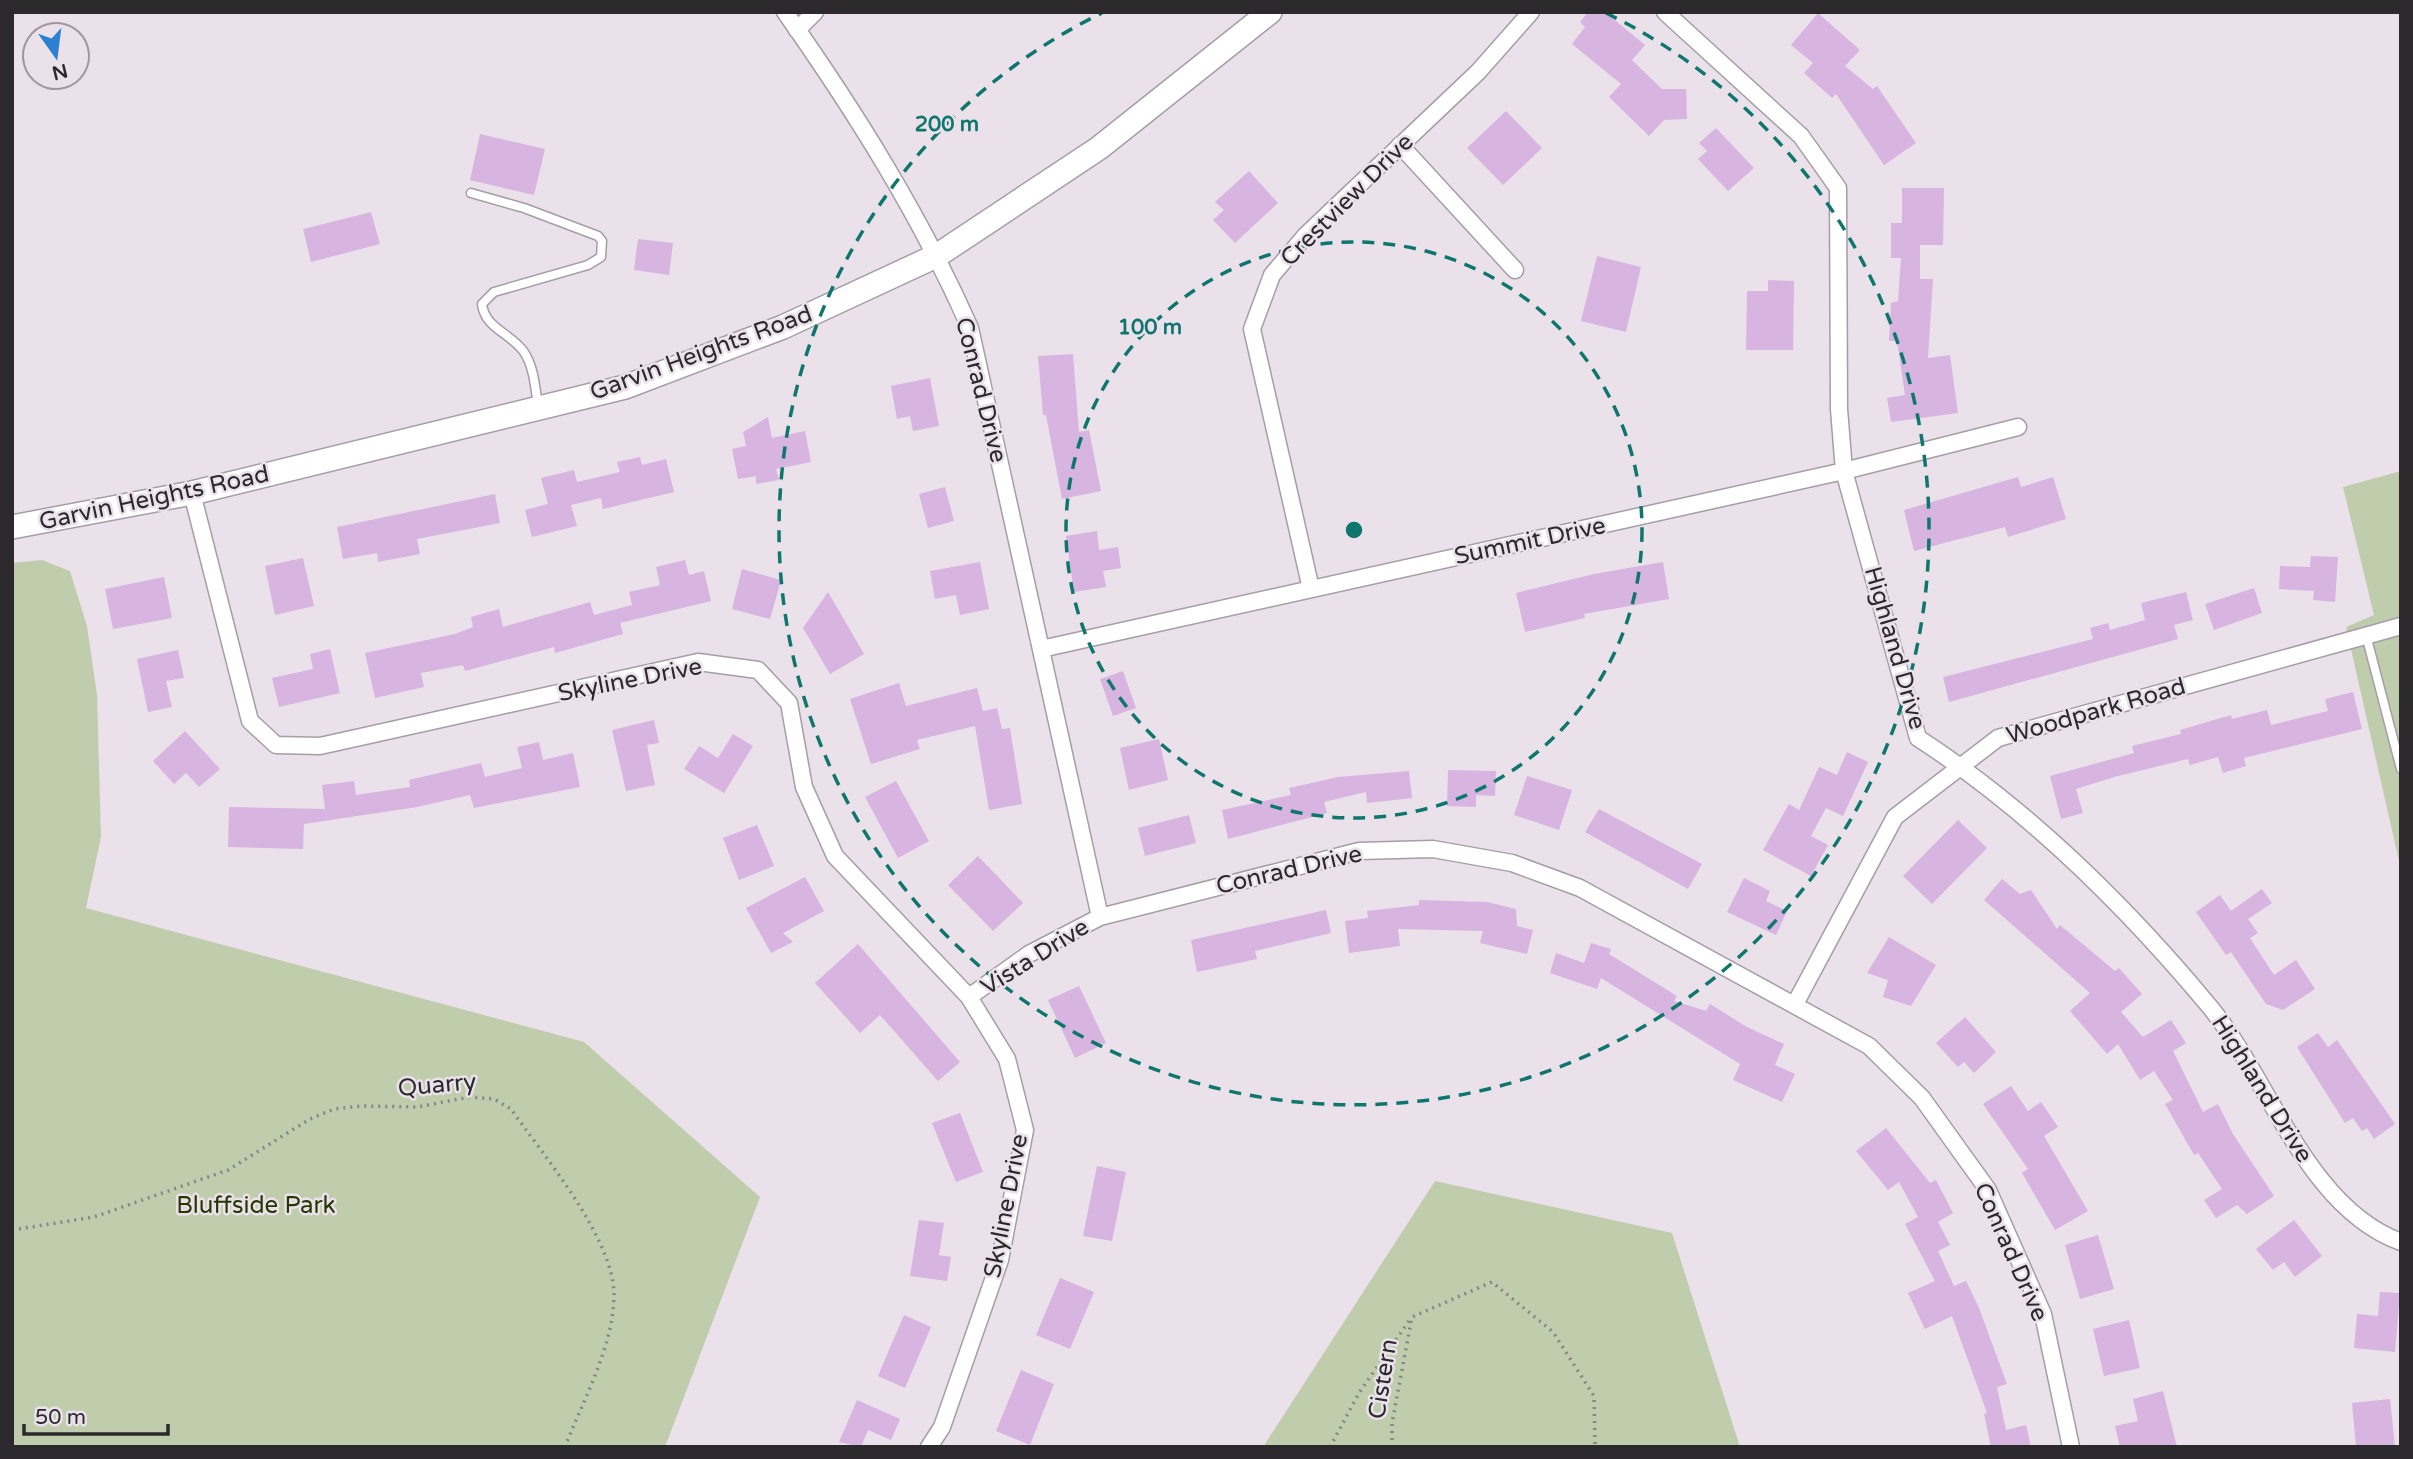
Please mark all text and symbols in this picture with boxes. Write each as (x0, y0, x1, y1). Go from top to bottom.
north arrow (21, 21, 91, 91)
text: N (50, 59, 70, 84)
text: 200 m (915, 112, 979, 137)
street label: Crestview Drive (1275, 128, 1419, 272)
street label: Garvin Heights Road (586, 299, 816, 407)
street label: Conrad Drive (949, 314, 1013, 466)
text: 100 m (1118, 315, 1182, 340)
street label: Garvin Heights Road (36, 459, 272, 537)
street label: Summit Drive (1452, 511, 1608, 571)
centre of rings (1342, 518, 1366, 542)
street label: Highland Drive (1858, 563, 1932, 733)
street label: Skyline Drive (556, 652, 704, 708)
street label: Woodpark Road (2003, 672, 2189, 750)
street label: Conrad Drive (1213, 839, 1365, 901)
street label: Vista Drive (976, 912, 1094, 1002)
street label: Highland Drive (2205, 1010, 2319, 1168)
street label: Quarry (397, 1067, 478, 1103)
street label: Skyline Drive (978, 1132, 1034, 1280)
street label: Conrad Drive (1968, 1178, 2054, 1326)
park label: Bluffside Park (176, 1191, 336, 1220)
street label: Cistern (1362, 1337, 1404, 1421)
scale bar (24, 1392, 168, 1436)
text: 50 m (35, 1405, 86, 1430)

